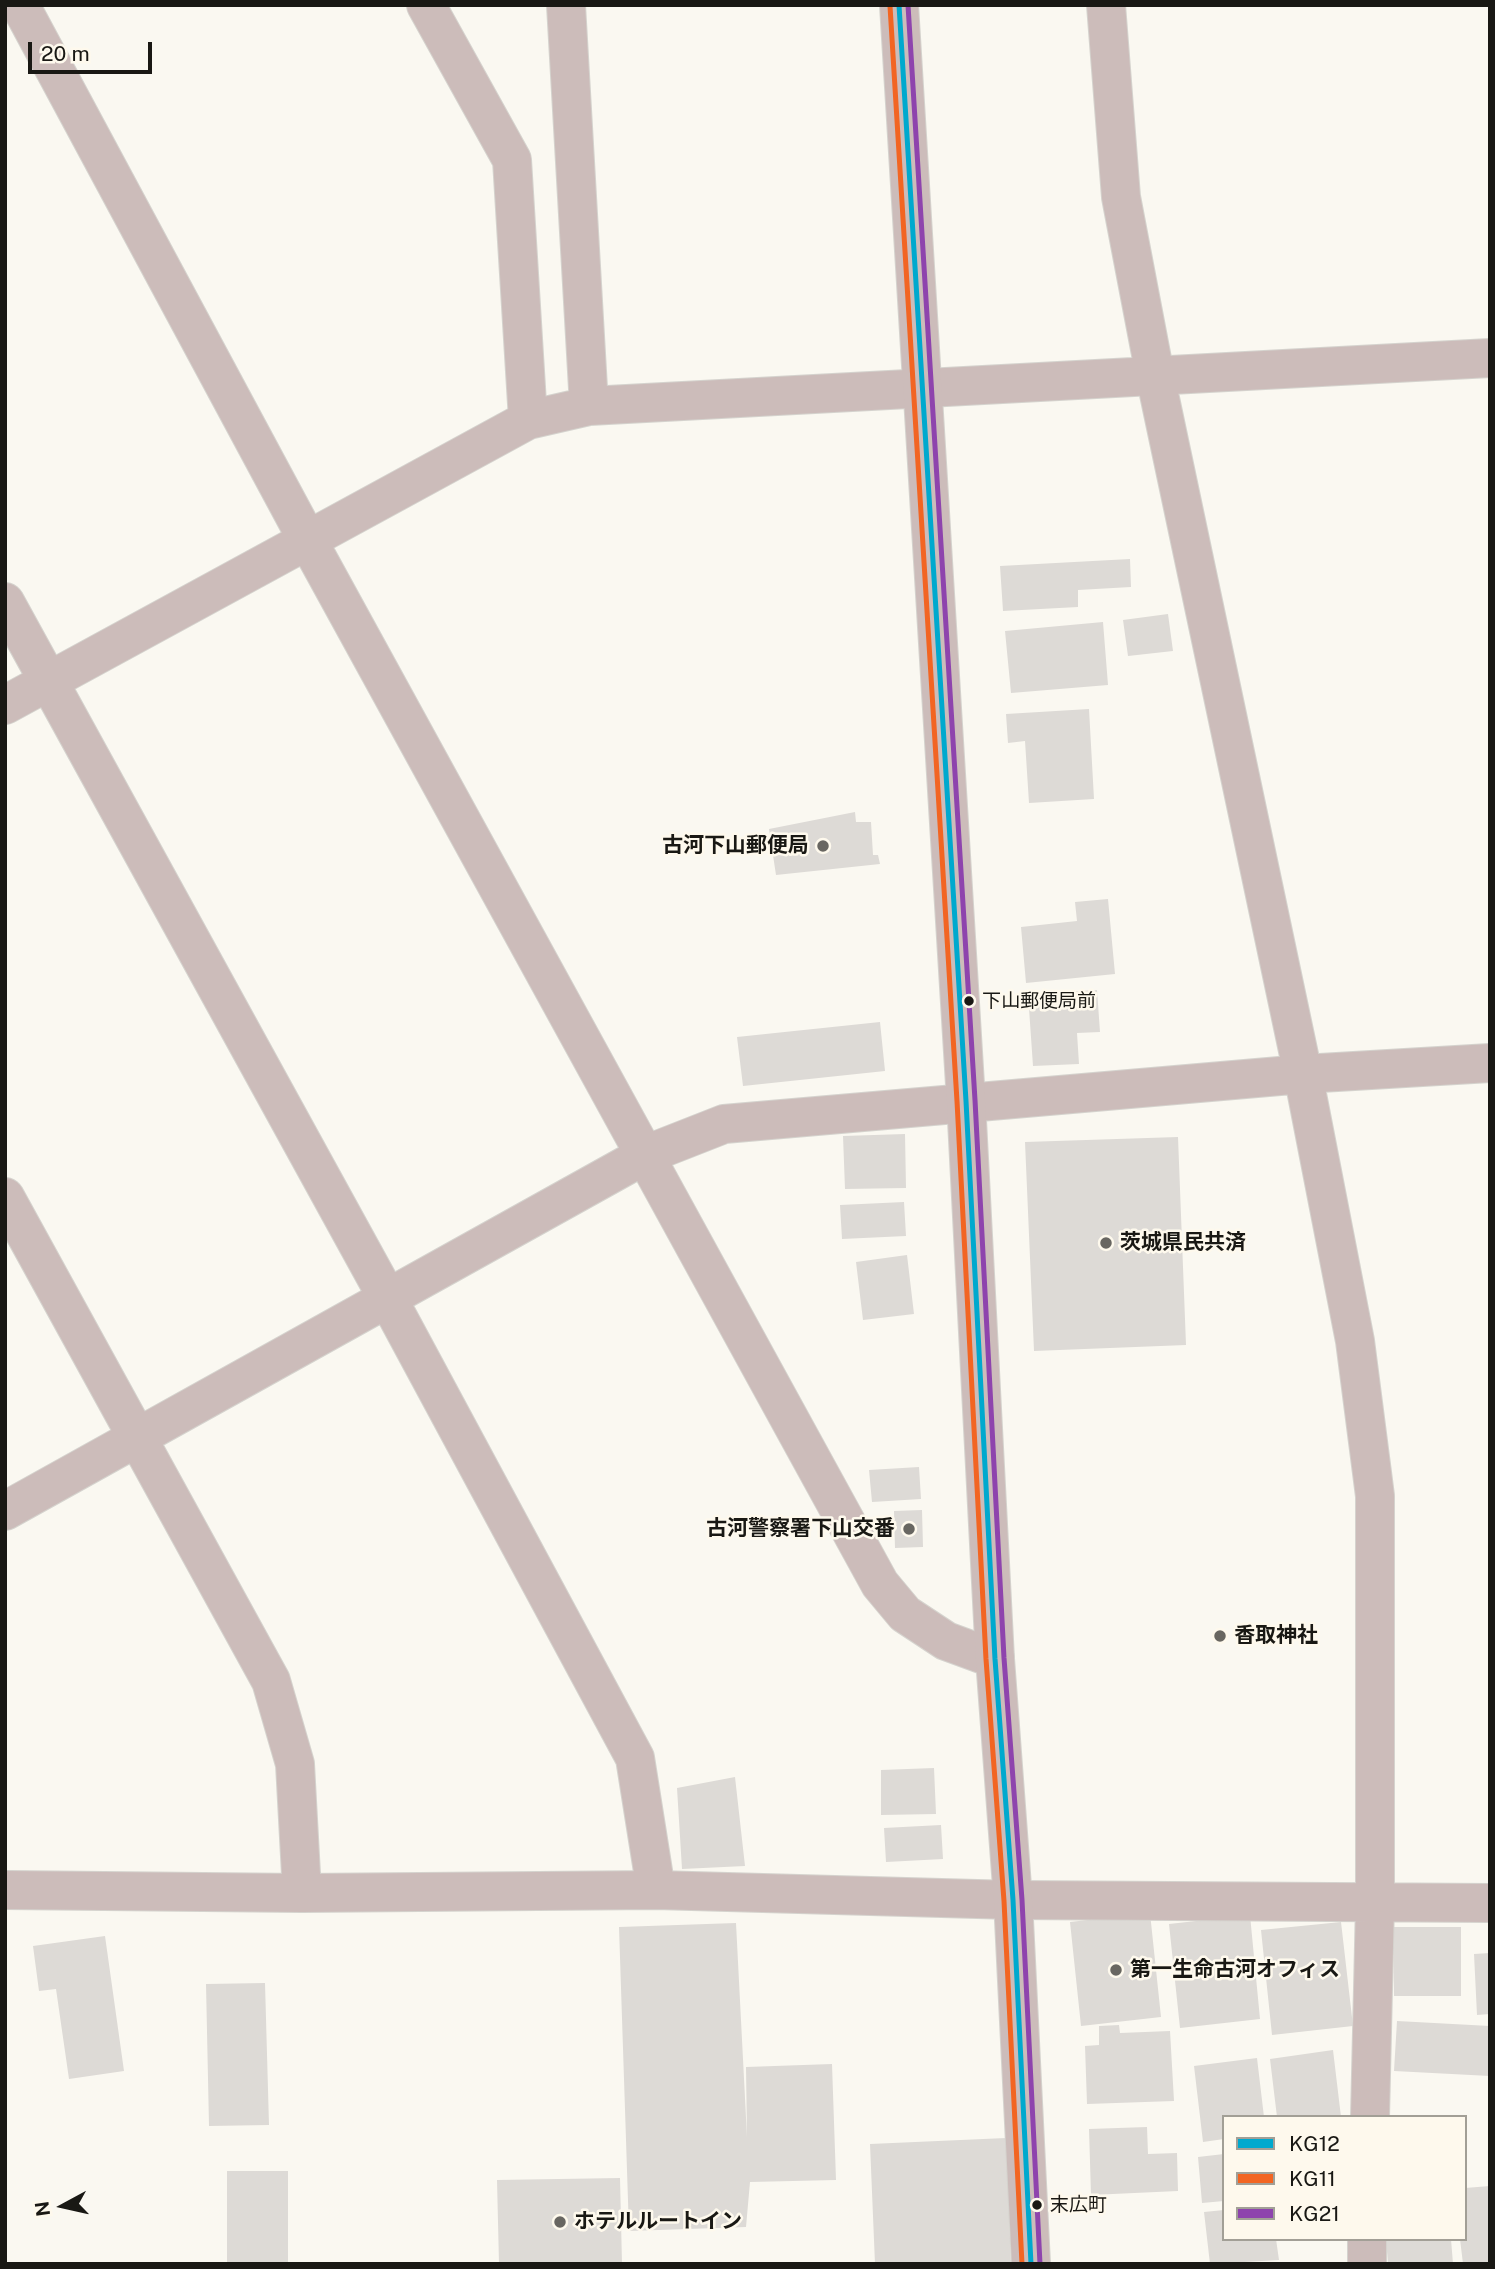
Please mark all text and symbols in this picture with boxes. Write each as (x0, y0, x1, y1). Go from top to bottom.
scale bar (32, 28, 156, 72)
text: 20 m (41, 41, 90, 66)
place label: 古河下山郵便局 (662, 833, 809, 859)
marker: 古河下山郵便局 (815, 838, 831, 854)
place label: 下山郵便局前 (982, 990, 1096, 1012)
marker: 下山郵便局前 (962, 994, 976, 1008)
place label: 茨城県民共済 (1120, 1230, 1246, 1256)
marker: 茨城県民共済 (1098, 1235, 1114, 1251)
place label: 古河警察署下山交番 (706, 1516, 895, 1542)
marker: 古河警察署下山交番 (901, 1521, 917, 1537)
place label: 香取神社 (1234, 1623, 1318, 1649)
marker: 香取神社 (1212, 1628, 1228, 1644)
place label: 第一生命古河オフィス (1130, 1957, 1340, 1983)
marker: 第一生命古河オフィス (1108, 1962, 1124, 1978)
legend (1222, 2115, 1467, 2241)
text: KG12 (1289, 2131, 1340, 2156)
text: KG11 (1289, 2166, 1336, 2191)
north arrow (28, 2171, 98, 2241)
place label: 末広町 (1050, 2194, 1107, 2216)
marker: 末広町 (1030, 2198, 1044, 2212)
text: N (30, 2200, 54, 2218)
text: KG21 (1289, 2201, 1340, 2226)
place label: ホテルルートイン (574, 2209, 742, 2235)
marker: ホテルルートイン (552, 2214, 568, 2230)

